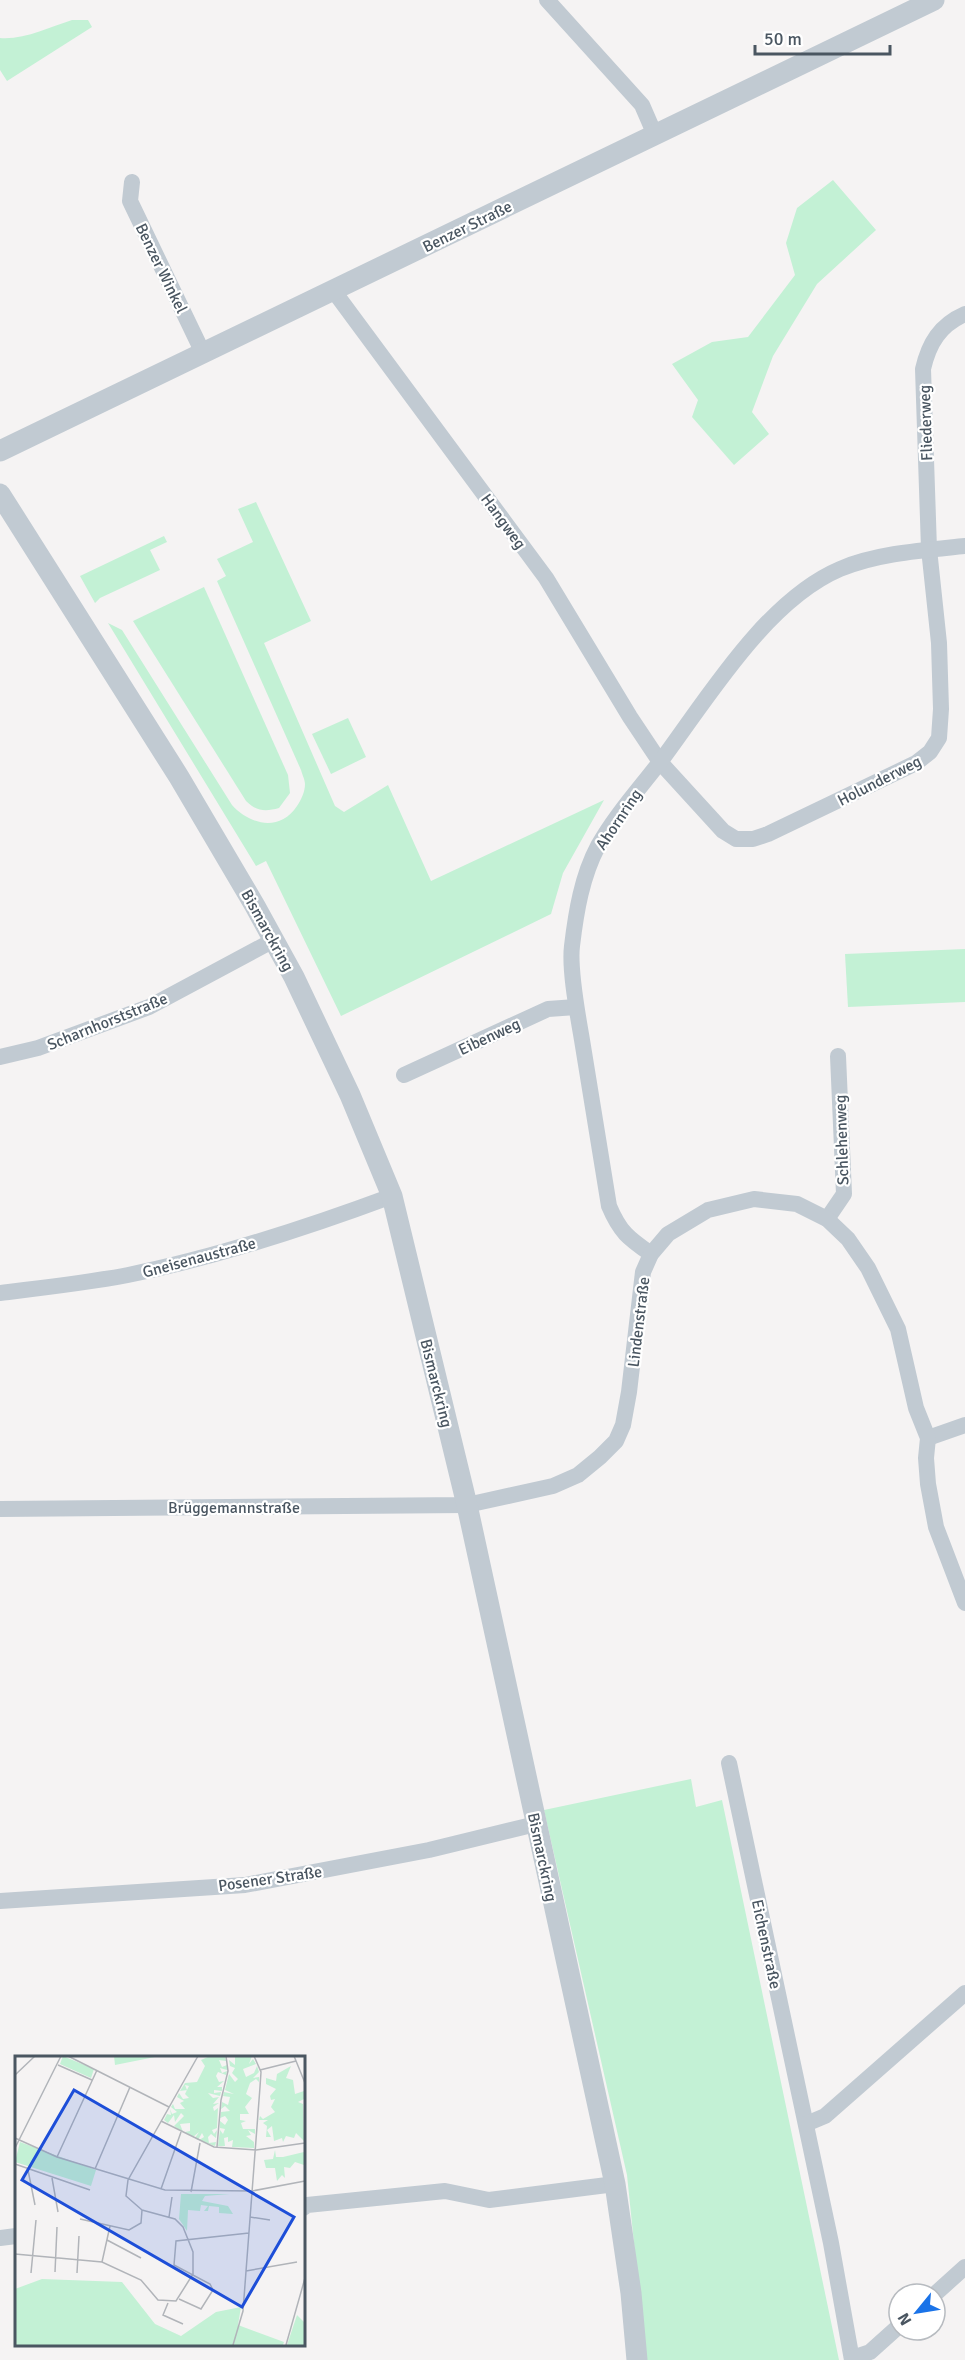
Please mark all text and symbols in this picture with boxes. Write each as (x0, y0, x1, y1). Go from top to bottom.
scale bar (755, 18, 890, 56)
text: 50 m (764, 28, 802, 50)
street label: Benzer Straße (419, 197, 515, 257)
street label: Benzer Winkel (131, 220, 192, 317)
street label: Fliederweg (915, 385, 937, 461)
street label: Hangweg (476, 490, 530, 553)
street label: Holunderweg (834, 751, 925, 811)
street label: Ahornring (591, 785, 646, 854)
street label: Bismarckring (236, 886, 298, 975)
street label: Scharnhorststraße (44, 989, 170, 1055)
street label: Eibenweg (455, 1014, 524, 1060)
street label: Schlehenweg (830, 1094, 854, 1186)
street label: Gneisenaustraße (140, 1233, 258, 1283)
street label: Lindenstraße (624, 1276, 654, 1368)
street label: Bismarckring (415, 1337, 457, 1430)
street label: Brüggemannstraße (168, 1498, 300, 1518)
street label: Bismarckring (523, 1811, 561, 1904)
street label: Posener Straße (217, 1862, 323, 1896)
street label: Eichenstraße (747, 1898, 785, 1991)
inset map (15, 2056, 304, 2345)
north arrow (887, 2282, 947, 2342)
text: N (893, 2309, 916, 2329)

